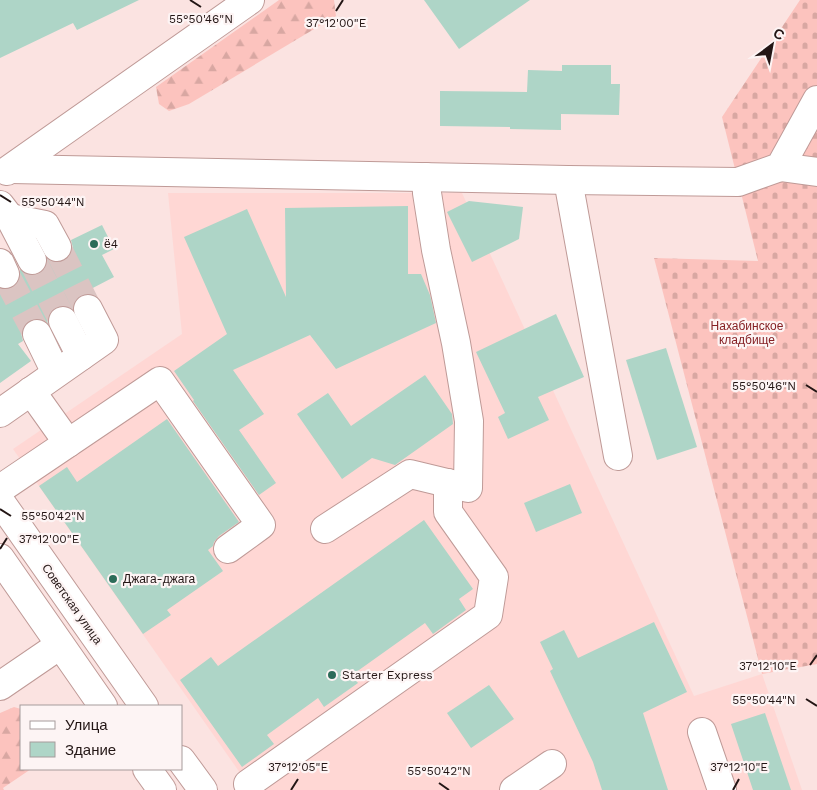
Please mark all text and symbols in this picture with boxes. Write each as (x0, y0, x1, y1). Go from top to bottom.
text: 55°50'46"N (169, 12, 233, 26)
text: 37°12'00"E (306, 16, 367, 30)
north arrow (747, 20, 797, 70)
text: С (770, 25, 787, 43)
text: 55°50'44"N (21, 195, 85, 209)
place label: ё4 (104, 237, 118, 251)
marker: ё4 (88, 238, 100, 250)
park label: Нахабинское кладбище (711, 319, 784, 347)
text: 55°50'46"N (732, 379, 796, 393)
text: 55°50'42"N (21, 509, 85, 523)
text: 37°12'00"E (19, 532, 80, 546)
street label: Советская улица (39, 561, 105, 647)
place label: Джага-джага (123, 572, 196, 586)
marker: Джага-джага (107, 573, 119, 585)
text: 37°12'10"E (739, 659, 797, 673)
place label: Starter Express (342, 668, 433, 682)
marker: Starter Express (326, 669, 338, 681)
text: 55°50'44"N (732, 693, 796, 707)
legend (20, 705, 182, 770)
text: Улица (65, 716, 108, 734)
text: Здание (65, 741, 116, 759)
text: 37°12'05"E (268, 760, 328, 774)
text: 37°12'10"E (710, 760, 768, 774)
text: 55°50'42"N (407, 764, 471, 778)

